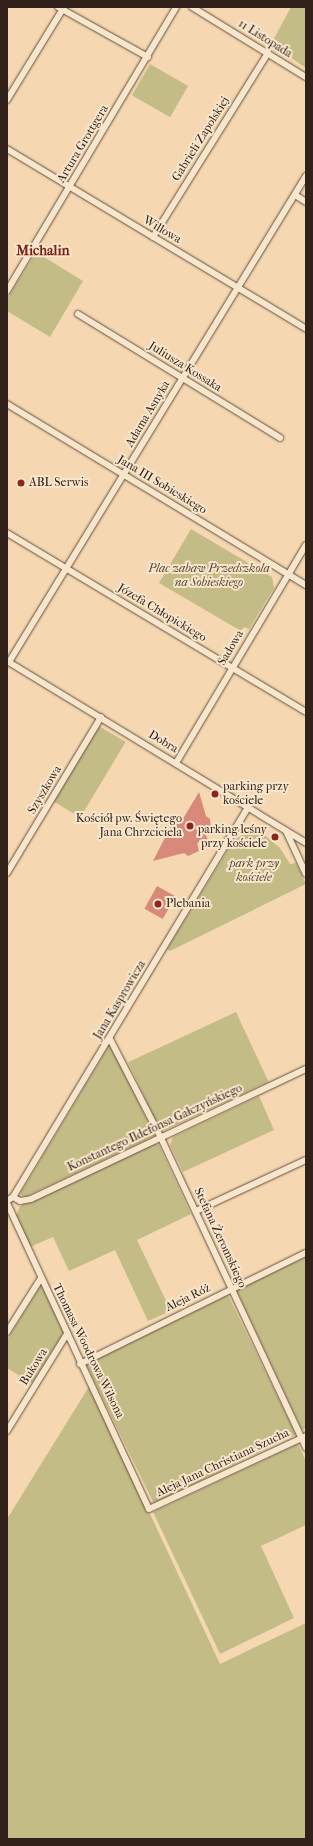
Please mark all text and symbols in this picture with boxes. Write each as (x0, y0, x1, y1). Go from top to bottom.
street label: 11 Listopada (235, 17, 295, 61)
street label: Gabrieli Zapolskiej (169, 94, 233, 184)
street label: Artura Grottgera (54, 102, 112, 186)
street label: Willowa (140, 213, 184, 247)
district label: Michalin (16, 243, 70, 259)
street label: Juliusza Kossaka (146, 339, 224, 395)
street label: Adama Asnyka (123, 378, 173, 450)
street label: Jana III Sobieskiego (115, 453, 209, 517)
place label: ABL Serwis (29, 476, 89, 490)
marker: ABL Serwis (16, 478, 26, 488)
park label: Plac zabaw Przedszkola na Sobieskiego (148, 562, 270, 590)
street label: Józefa Chłopickiego (115, 581, 209, 645)
street label: Sadowa (215, 628, 247, 668)
street label: Dobra (146, 728, 180, 756)
street label: Szyszkowa (25, 763, 65, 817)
place label: parking przy kościele (223, 780, 289, 808)
marker: parking przy kościele (210, 789, 220, 799)
place label: Kościół pw. Świętego Jana Chrzciciela (76, 812, 182, 840)
marker: Kościół pw. Świętego Jana Chrzciciela (185, 821, 195, 831)
place label: parking leśny przy kościele (198, 823, 267, 851)
marker: parking leśny przy kościele (270, 832, 280, 842)
park label: park przy kościele (229, 857, 279, 885)
place label: Plebania (166, 897, 210, 911)
marker: Plebania (153, 899, 163, 909)
street label: Jana Kasprowicza (91, 958, 149, 1042)
street label: Konstantego Ildefonsa Gałczyńskiego (65, 1081, 245, 1175)
street label: Stefana Żeromskiego (191, 1186, 249, 1290)
street label: Thomasa Woodrowa Wilsona (49, 1281, 127, 1421)
street label: Aleja Róż (163, 1281, 213, 1315)
street label: Bukowa (17, 1346, 51, 1388)
street label: Aleja Jana Christiana Szucha (154, 1426, 292, 1500)

